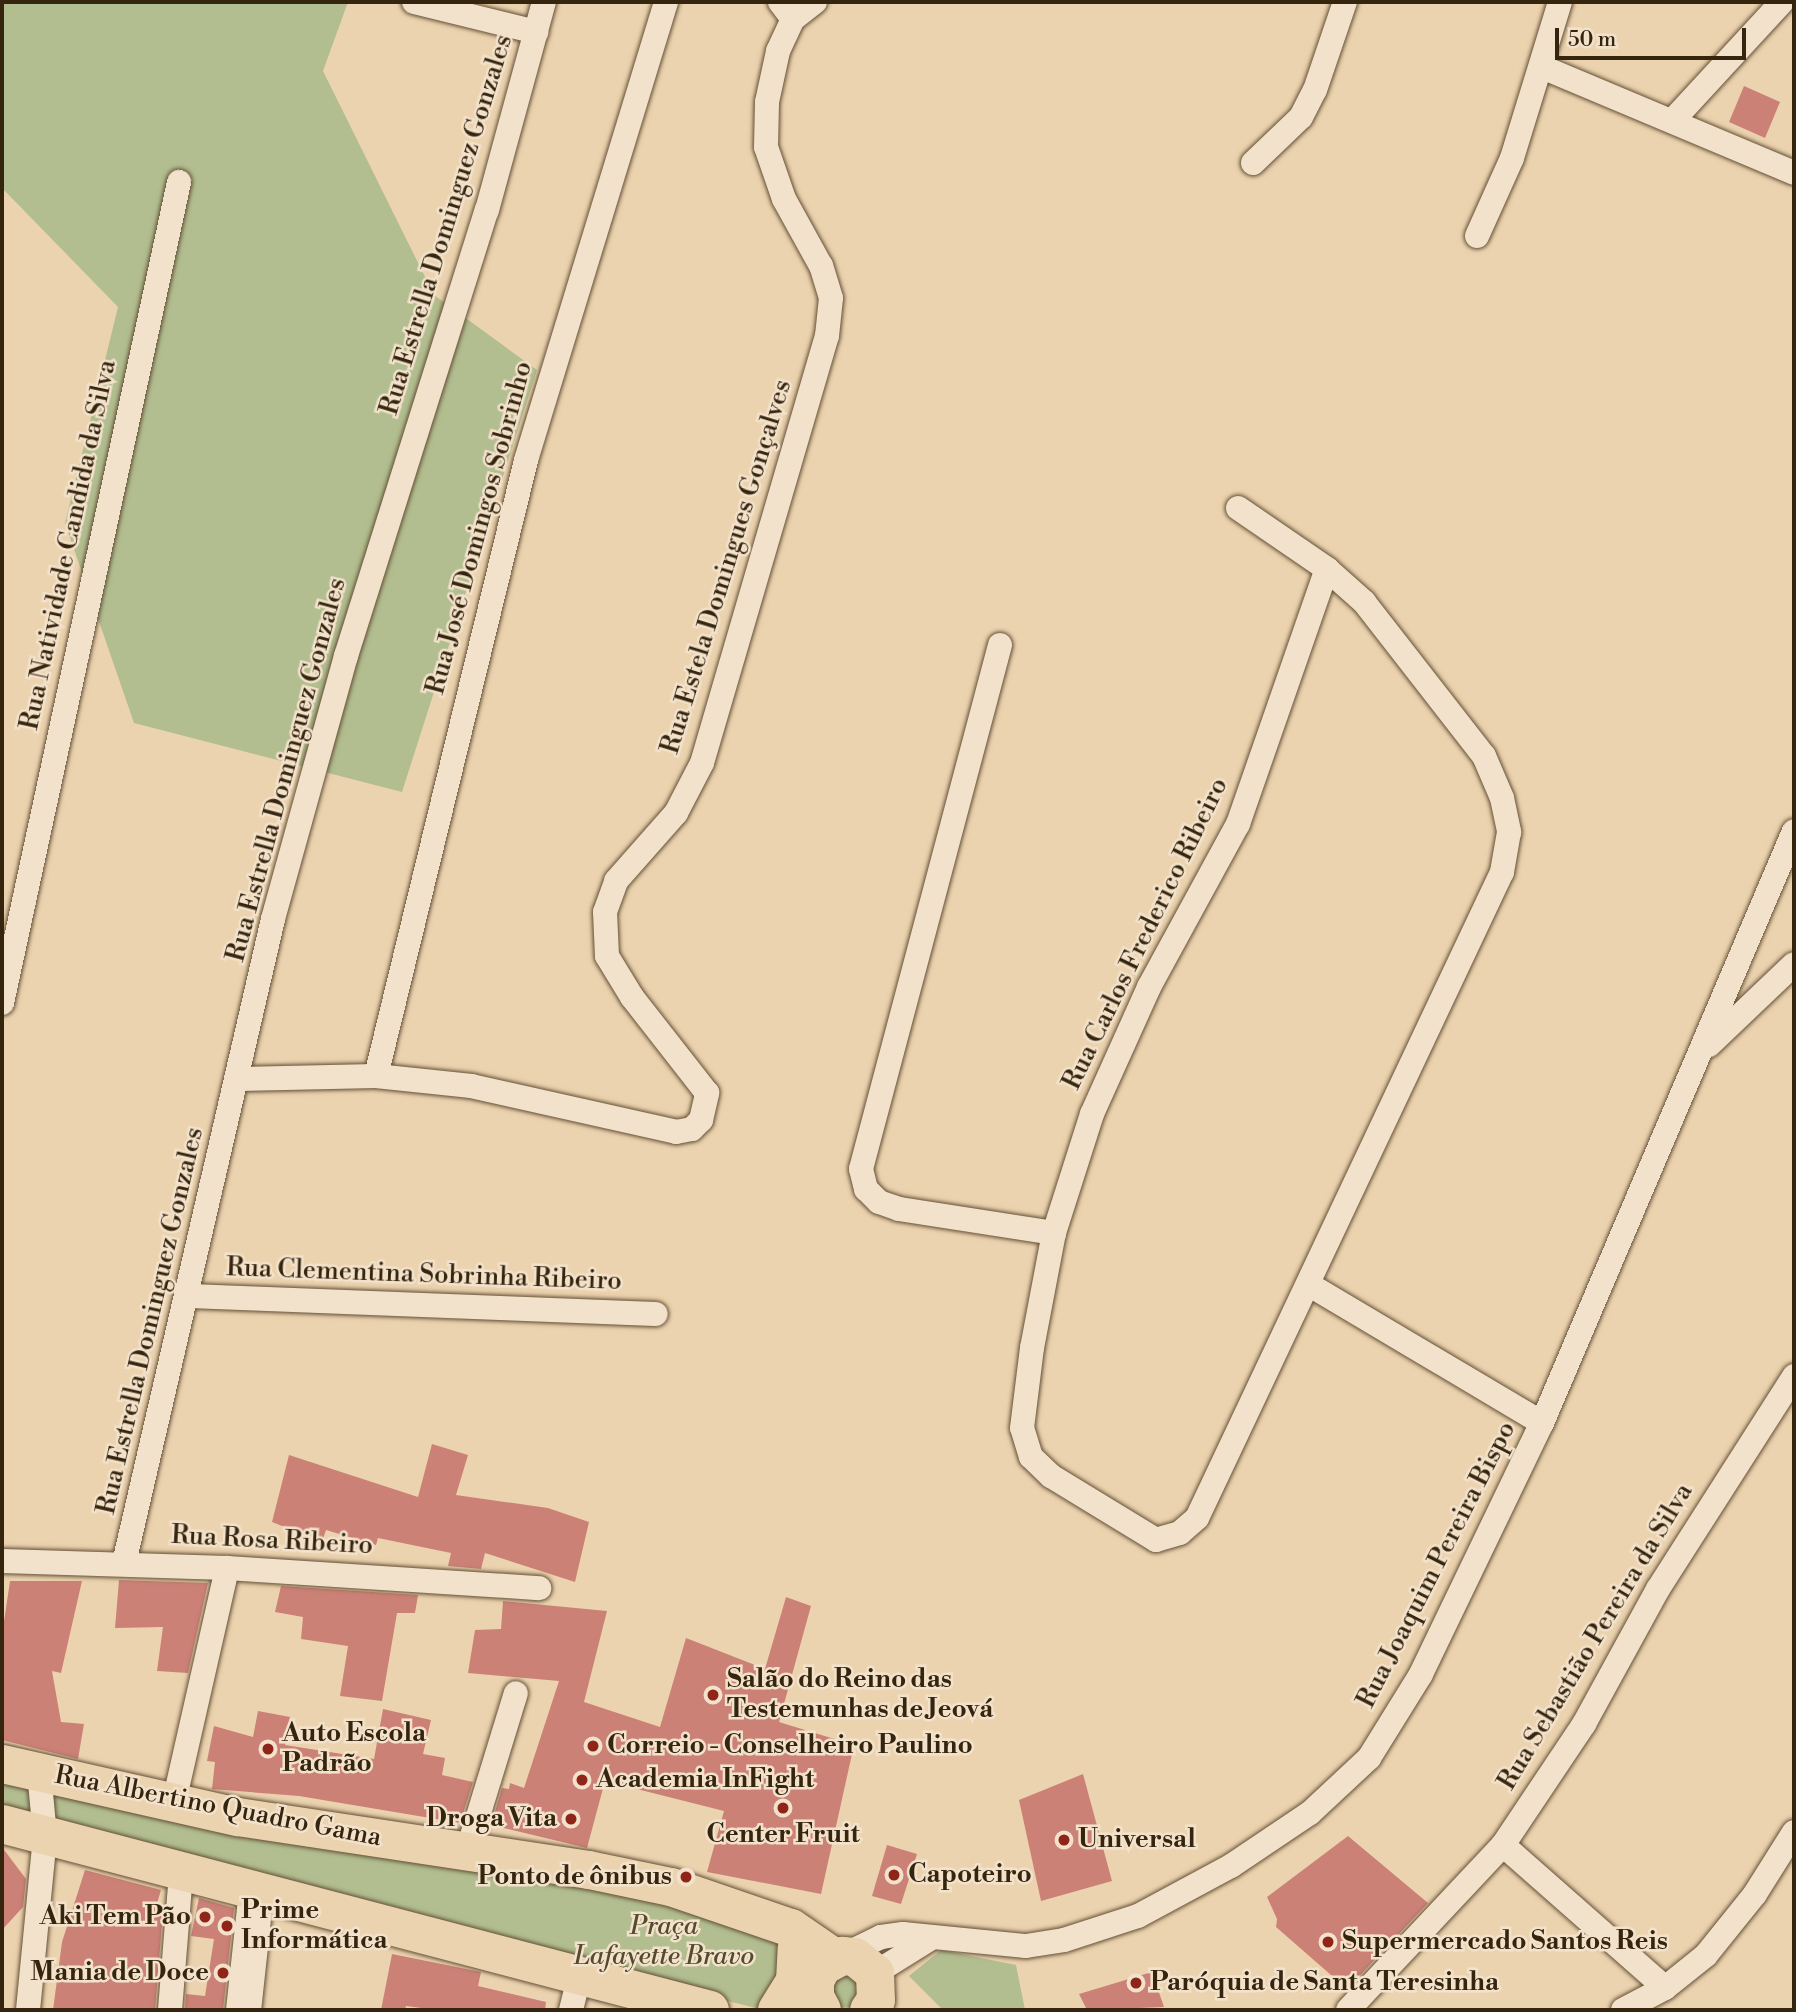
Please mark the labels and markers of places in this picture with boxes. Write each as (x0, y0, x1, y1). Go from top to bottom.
place label: Salão do Reino das Testemunhas de Jeová (727, 1664, 993, 1726)
marker: Salão do Reino das Testemunhas de Jeová (705, 1687, 721, 1703)
place label: Auto Escola Padrão (282, 1718, 426, 1780)
place label: Correio - Conselheiro Paulino (607, 1730, 973, 1762)
marker: Correio - Conselheiro Paulino (585, 1738, 601, 1754)
marker: Auto Escola Padrão (260, 1741, 276, 1757)
place label: Academia InFight (596, 1764, 814, 1796)
marker: Academia InFight (574, 1772, 590, 1788)
marker: Center Fruit (775, 1800, 791, 1816)
place label: Droga Vita (426, 1803, 557, 1835)
marker: Droga Vita (563, 1811, 579, 1827)
place label: Center Fruit (706, 1819, 860, 1851)
place label: Universal (1078, 1824, 1196, 1856)
marker: Universal (1056, 1832, 1072, 1848)
place label: Capoteiro (908, 1859, 1032, 1891)
place label: Ponto de ônibus (478, 1861, 672, 1893)
marker: Capoteiro (886, 1867, 902, 1883)
marker: Ponto de ônibus (678, 1869, 694, 1885)
place label: Prime Informática (241, 1895, 387, 1956)
place label: Aki Tem Pão (39, 1901, 191, 1933)
marker: Aki Tem Pão (197, 1909, 213, 1925)
marker: Prime Informática (219, 1918, 235, 1934)
place label: Supermercado Santos Reis (1342, 1926, 1668, 1958)
marker: Supermercado Santos Reis (1320, 1934, 1336, 1950)
place label: Mania de Doce (30, 1957, 209, 1989)
marker: Mania de Doce (215, 1965, 231, 1981)
place label: Paróquia de Santa Teresinha (1150, 1967, 1499, 1999)
marker: Paróquia de Santa Teresinha (1128, 1975, 1144, 1991)

